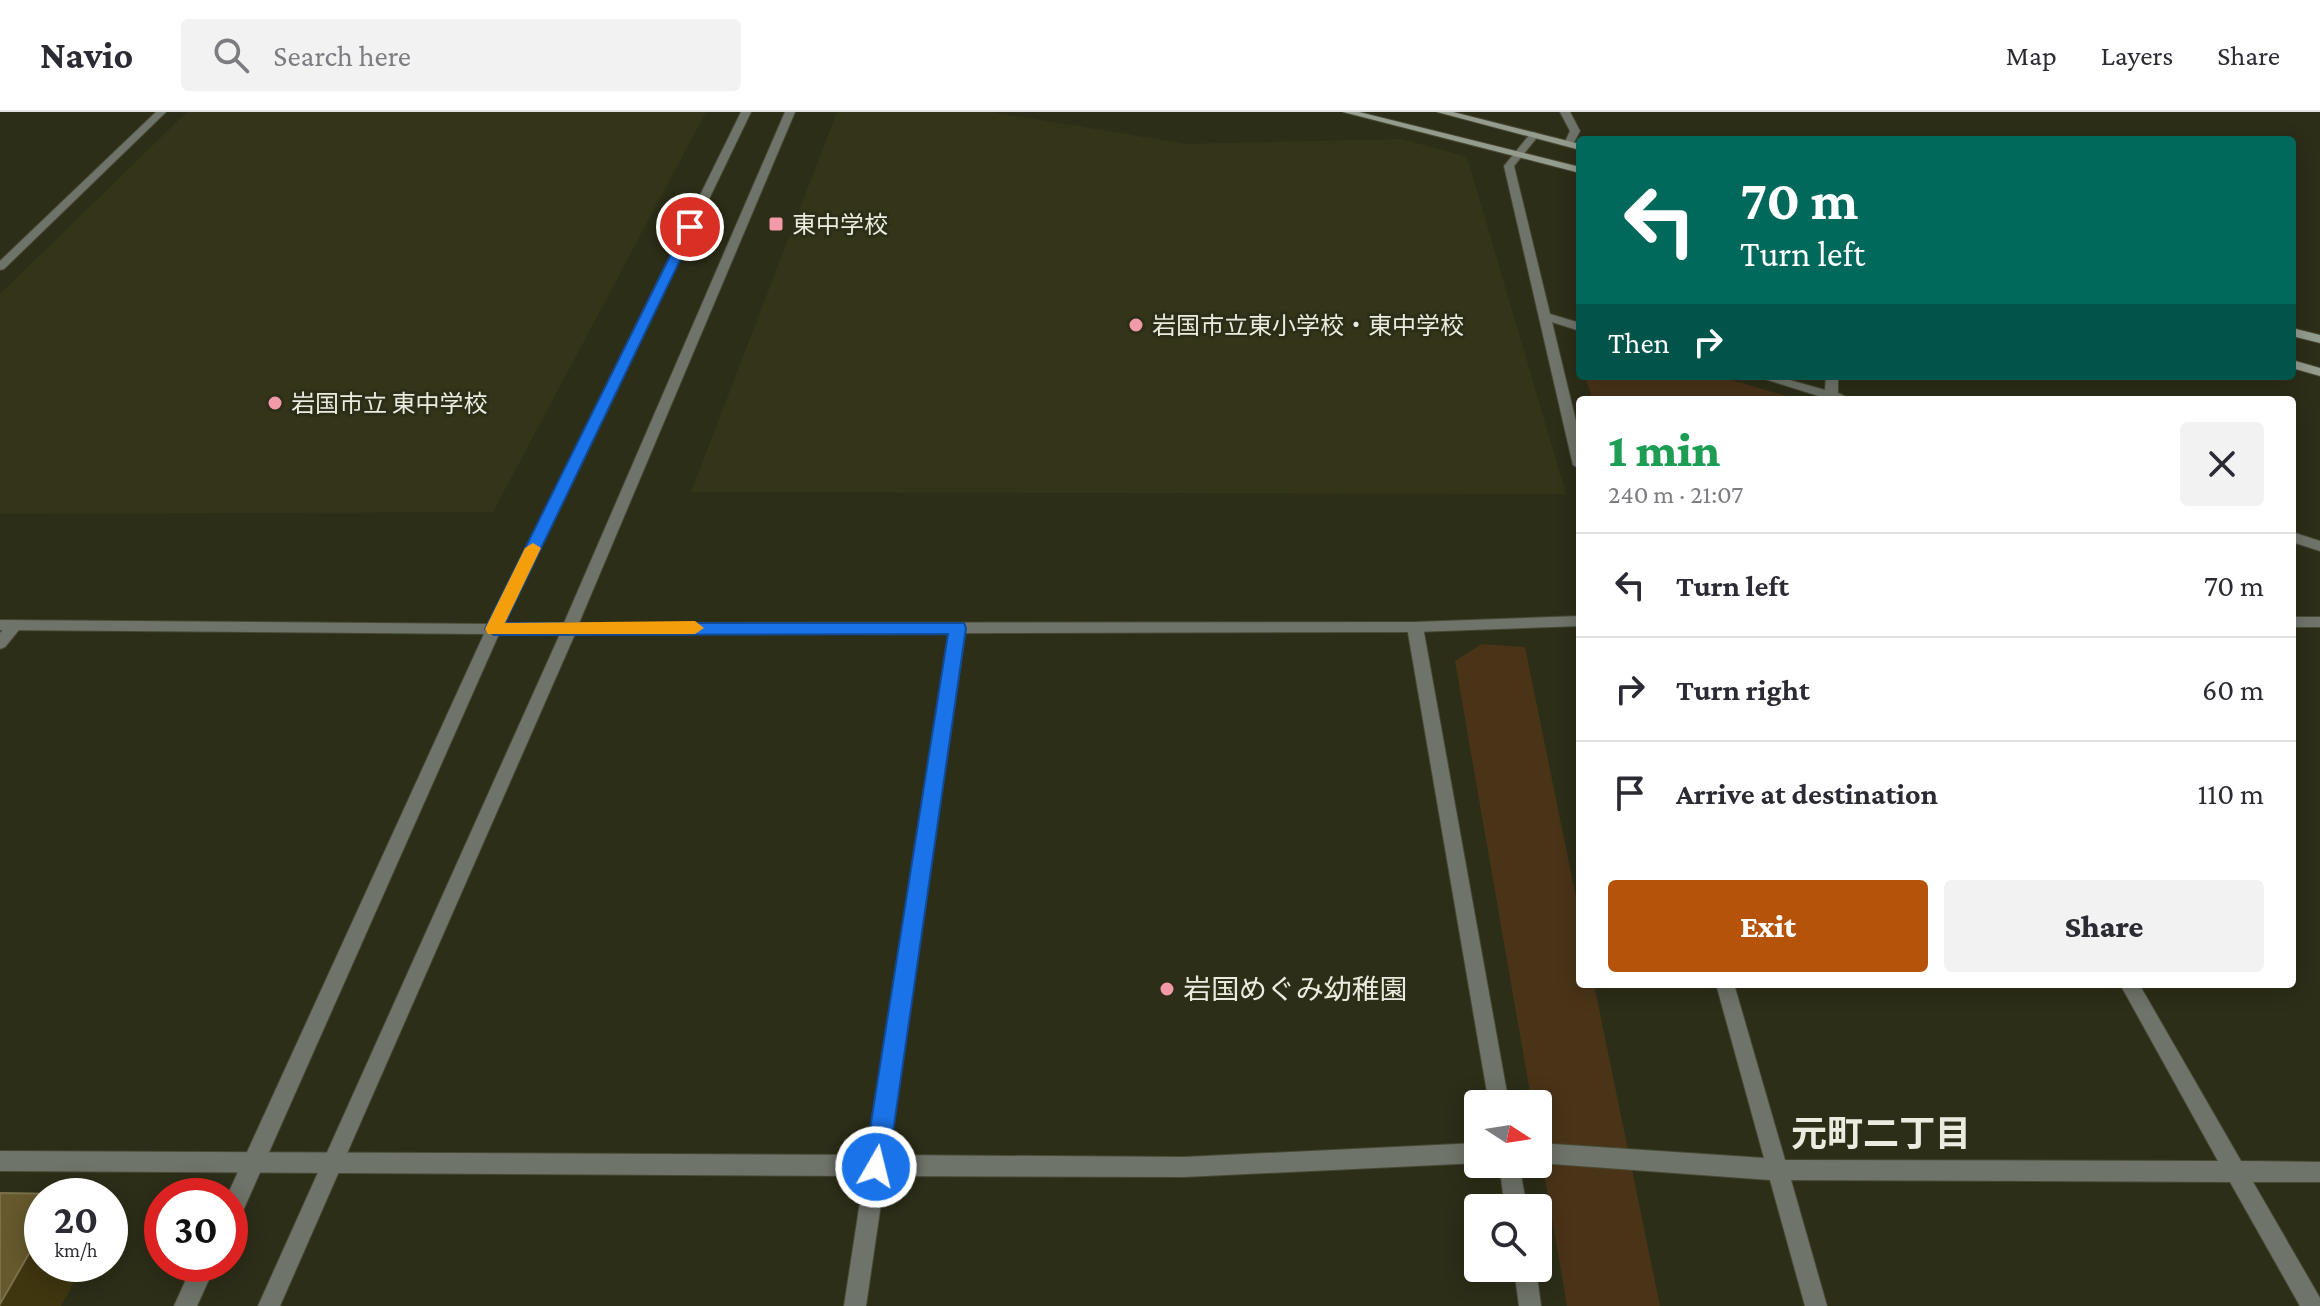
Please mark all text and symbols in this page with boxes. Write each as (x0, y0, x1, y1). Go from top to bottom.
search box (181, 19, 741, 91)
icon: search (209, 33, 253, 77)
text: Navio (40, 34, 133, 76)
text: Search here (273, 39, 411, 72)
text: Map (2006, 40, 2057, 71)
text: Layers (2101, 40, 2173, 71)
text: Share (2217, 40, 2280, 71)
icon: left (1608, 168, 1712, 272)
text: 70 m (1740, 169, 1859, 231)
pin (656, 193, 724, 261)
icon: arrive (668, 205, 712, 249)
place label: 東中学校 (792, 211, 888, 238)
marker: 東中学校 (767, 215, 785, 233)
text: Turn left (1740, 234, 1865, 274)
place label: 岩国市立東小学校・東中学校 (1152, 312, 1464, 339)
marker: 岩国市立東小学校・東中学校 (1127, 316, 1145, 334)
icon: right (1686, 320, 1730, 364)
text: Then (1608, 326, 1670, 359)
place label: 岩国市立 東中学校 (291, 390, 488, 417)
marker: 岩国市立 東中学校 (266, 394, 284, 412)
button: close (2180, 422, 2264, 506)
text: 1 min (1608, 423, 1720, 476)
text: 240 m · 21:07 (1608, 480, 1743, 509)
icon: left (1608, 563, 1652, 607)
text: Turn left (1676, 569, 1789, 602)
text: 70 m (2204, 569, 2264, 602)
icon: right (1608, 667, 1652, 711)
text: Turn right (1676, 673, 1810, 706)
text: 60 m (2202, 673, 2264, 706)
icon: arrive (1608, 771, 1652, 815)
text: Arrive at destination (1676, 777, 1938, 810)
text: 110 m (2197, 777, 2264, 810)
button: Exit (1608, 880, 1928, 972)
button: Share (1944, 880, 2264, 972)
place label: 岩国めぐみ幼稚園 (1183, 974, 1408, 1005)
marker: 岩国めぐみ幼稚園 (1158, 980, 1176, 998)
north arrow (1464, 1090, 1552, 1178)
map controls (1464, 1090, 1552, 1282)
district label: 元町二丁目 (1791, 1114, 1971, 1154)
position arrow (834, 1125, 918, 1209)
speed limit sign: 30 (144, 1178, 248, 1282)
button: search (1464, 1194, 1552, 1282)
text: 20 (54, 1197, 98, 1242)
text: km/h (54, 1239, 98, 1261)

